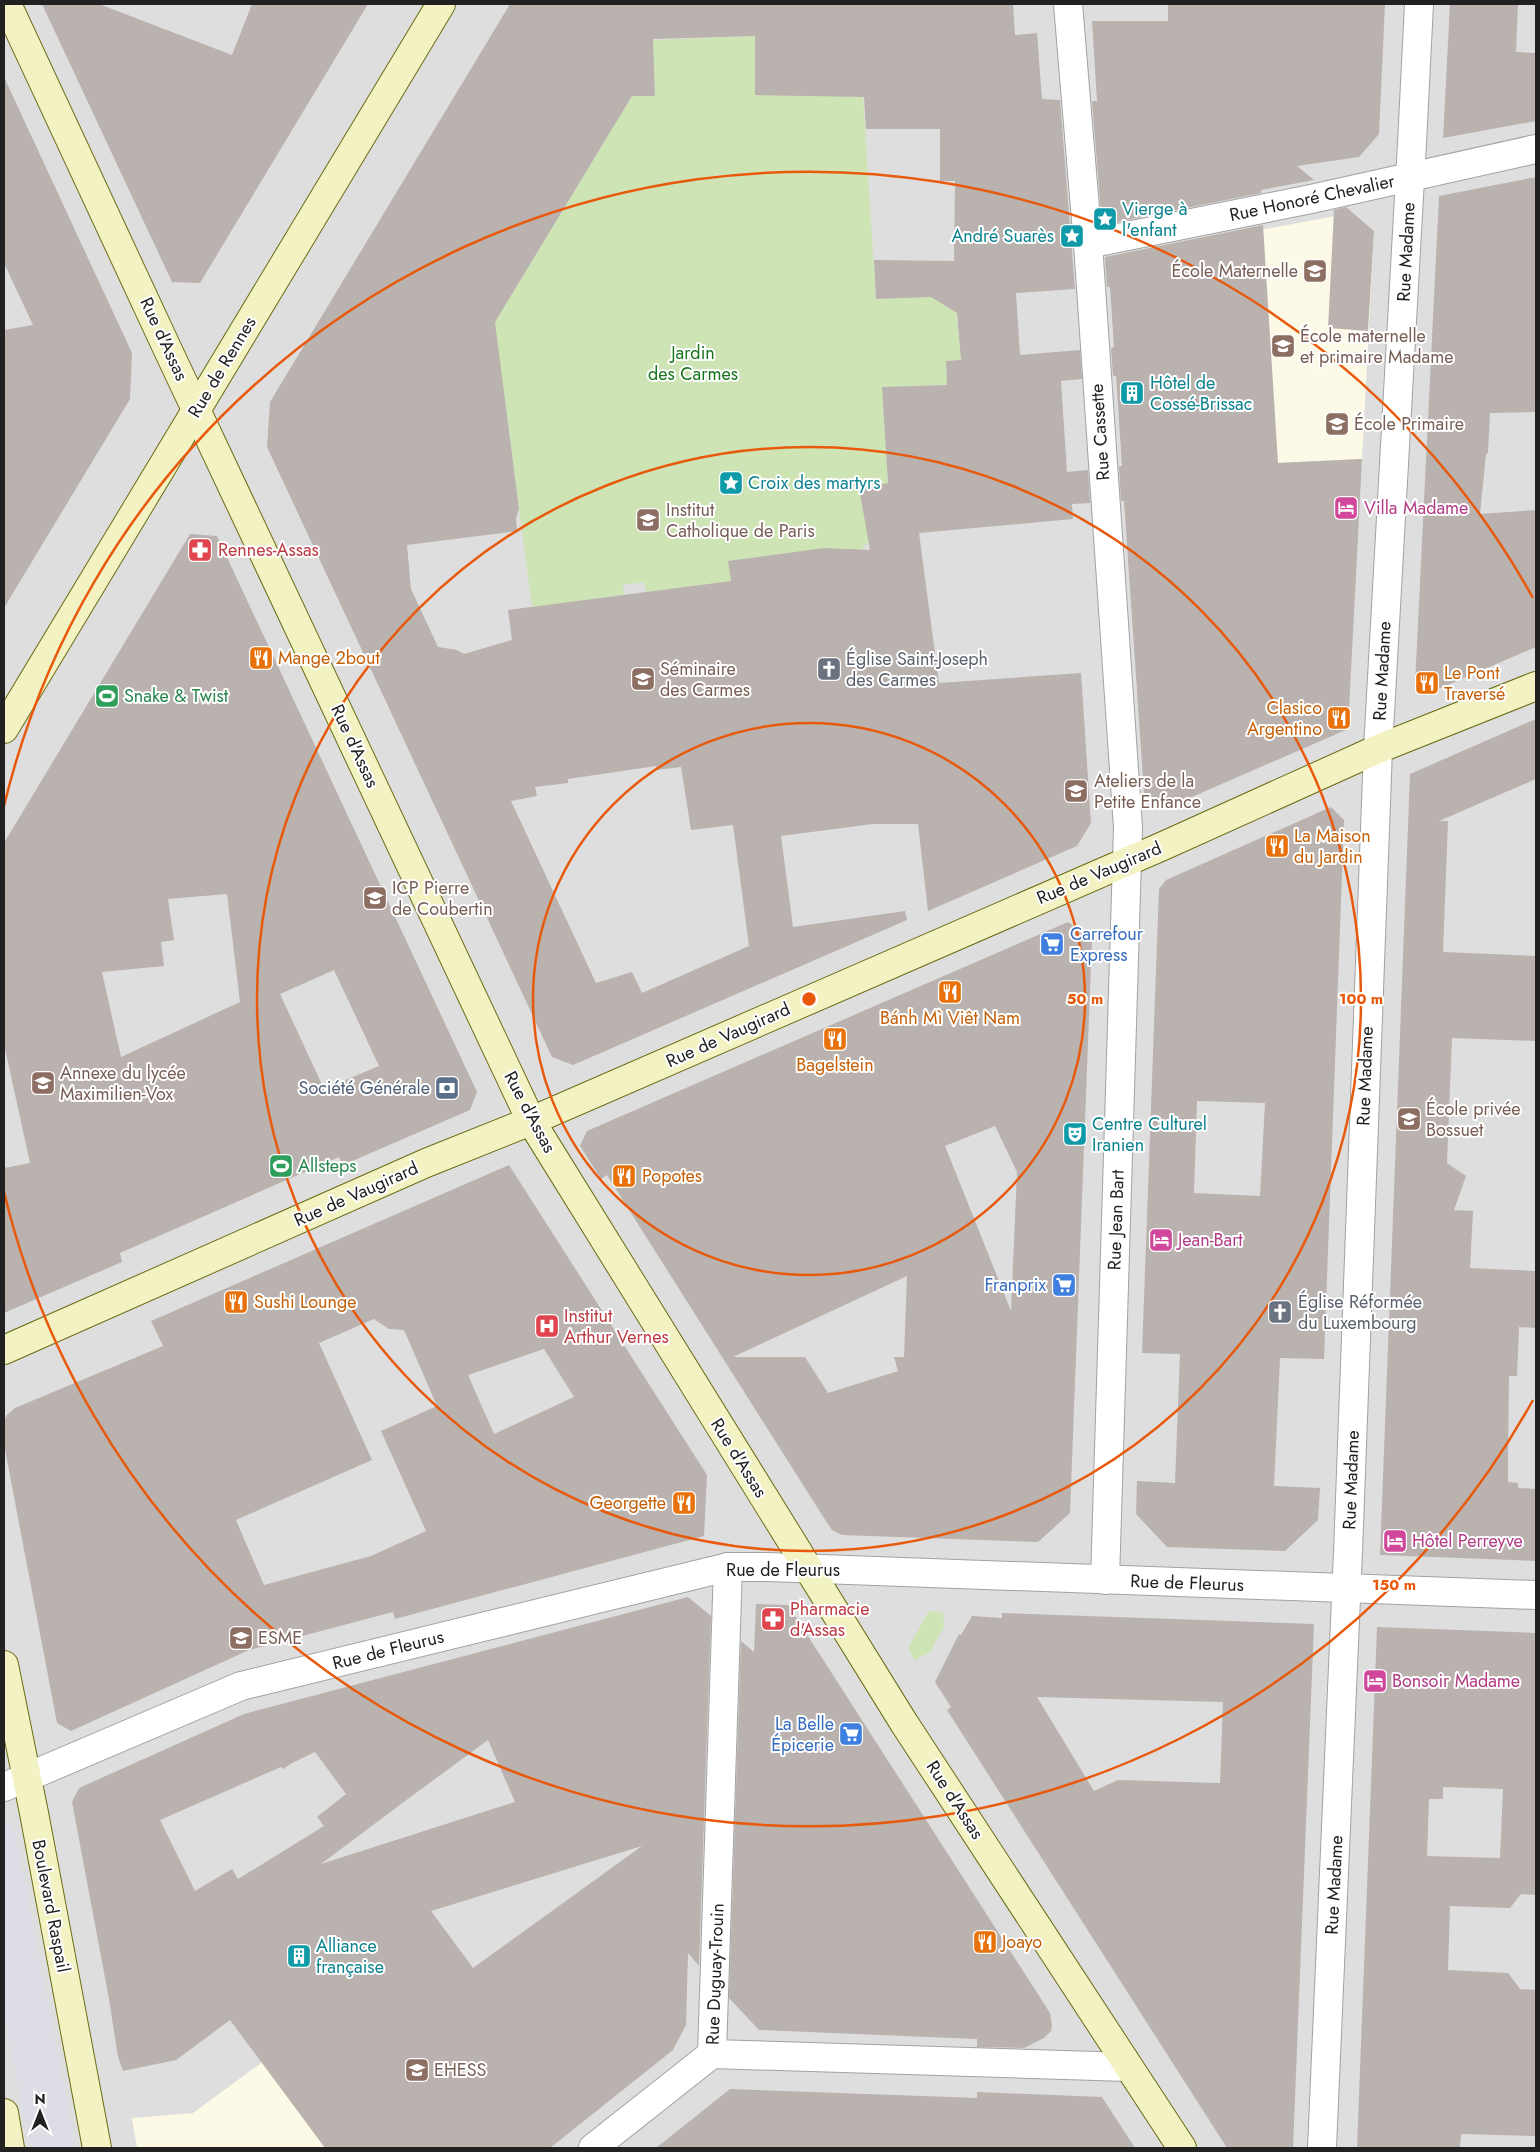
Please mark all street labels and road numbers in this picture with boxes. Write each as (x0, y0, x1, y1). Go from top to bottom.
street label: Rue Honoré Chevalier (1227, 168, 1398, 228)
street label: Rue Madame (1390, 202, 1422, 302)
street label: Rue d'Assas (133, 293, 195, 385)
street label: Rue de Rennes (182, 311, 262, 423)
street label: Rue Cassette (1084, 383, 1116, 481)
street label: Rue Madame (1366, 621, 1398, 721)
street label: Rue d'Assas (324, 700, 386, 792)
street label: Rue de Vaugirard (1032, 835, 1166, 911)
street label: Rue de Vaugirard (662, 996, 794, 1074)
street label: Rue Madame (1350, 1026, 1380, 1126)
street label: Rue d'Assas (498, 1067, 562, 1157)
street label: Rue de Vaugirard (290, 1155, 422, 1233)
street label: Rue Jean Bart (1101, 1169, 1131, 1271)
street label: Rue d'Assas (704, 1413, 774, 1503)
street label: Rue Madame (1336, 1430, 1366, 1530)
street label: Rue de Fleurus (726, 1557, 840, 1583)
street label: Rue de Fleurus (1130, 1568, 1244, 1598)
street label: Rue de Fleurus (330, 1624, 446, 1676)
street label: Rue d'Assas (920, 1756, 990, 1844)
street label: Rue Madame (1318, 1835, 1350, 1935)
street label: Boulevard Raspail (25, 1837, 77, 1975)
street label: Rue Duguay-Trouin (700, 1903, 730, 2045)

